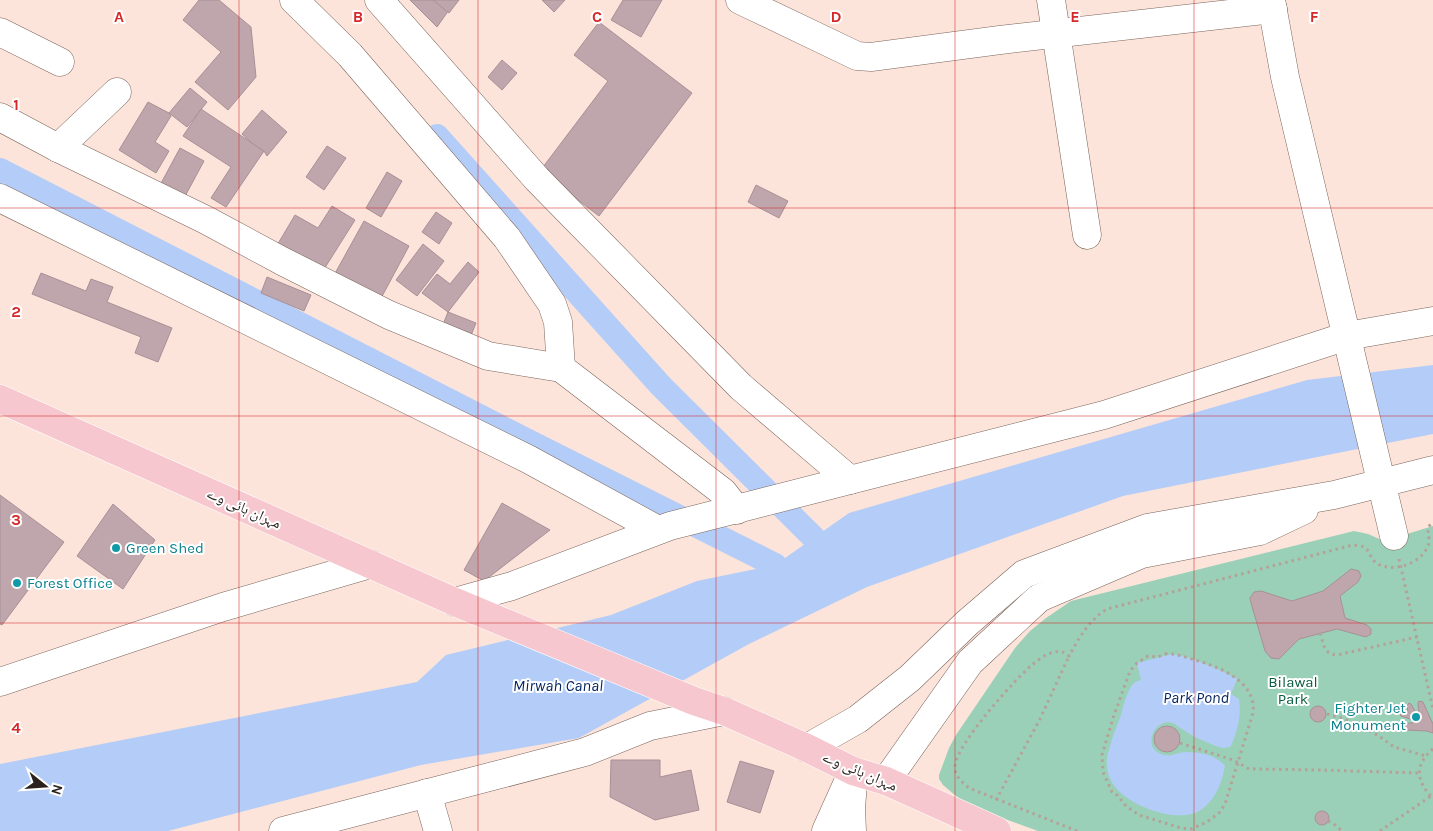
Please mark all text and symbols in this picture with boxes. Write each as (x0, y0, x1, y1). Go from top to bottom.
text: A (114, 7, 124, 26)
text: B (353, 7, 363, 26)
text: C (592, 7, 602, 26)
text: D (831, 7, 842, 26)
text: E (1070, 7, 1080, 26)
text: F (1310, 7, 1319, 26)
text: 1 (13, 95, 19, 114)
text: 2 (11, 302, 21, 321)
street label: مہران ہائی وے (204, 484, 284, 533)
text: 3 (11, 510, 21, 529)
place label: Green Shed (126, 539, 204, 557)
marker: Green Shed (110, 542, 122, 554)
place label: Forest Office (27, 574, 113, 592)
marker: Forest Office (11, 577, 23, 589)
park label: Bilawal Park (1268, 673, 1318, 708)
water label: Mirwah Canal (513, 676, 603, 695)
water label: Park Pond (1163, 688, 1230, 707)
place label: Fighter Jet Monument (1331, 699, 1406, 734)
marker: Fighter Jet Monument (1410, 711, 1422, 723)
text: 4 (11, 718, 21, 737)
street label: مہران ہائی وے (820, 747, 900, 796)
north arrow (20, 761, 70, 811)
text: N (47, 782, 67, 797)

